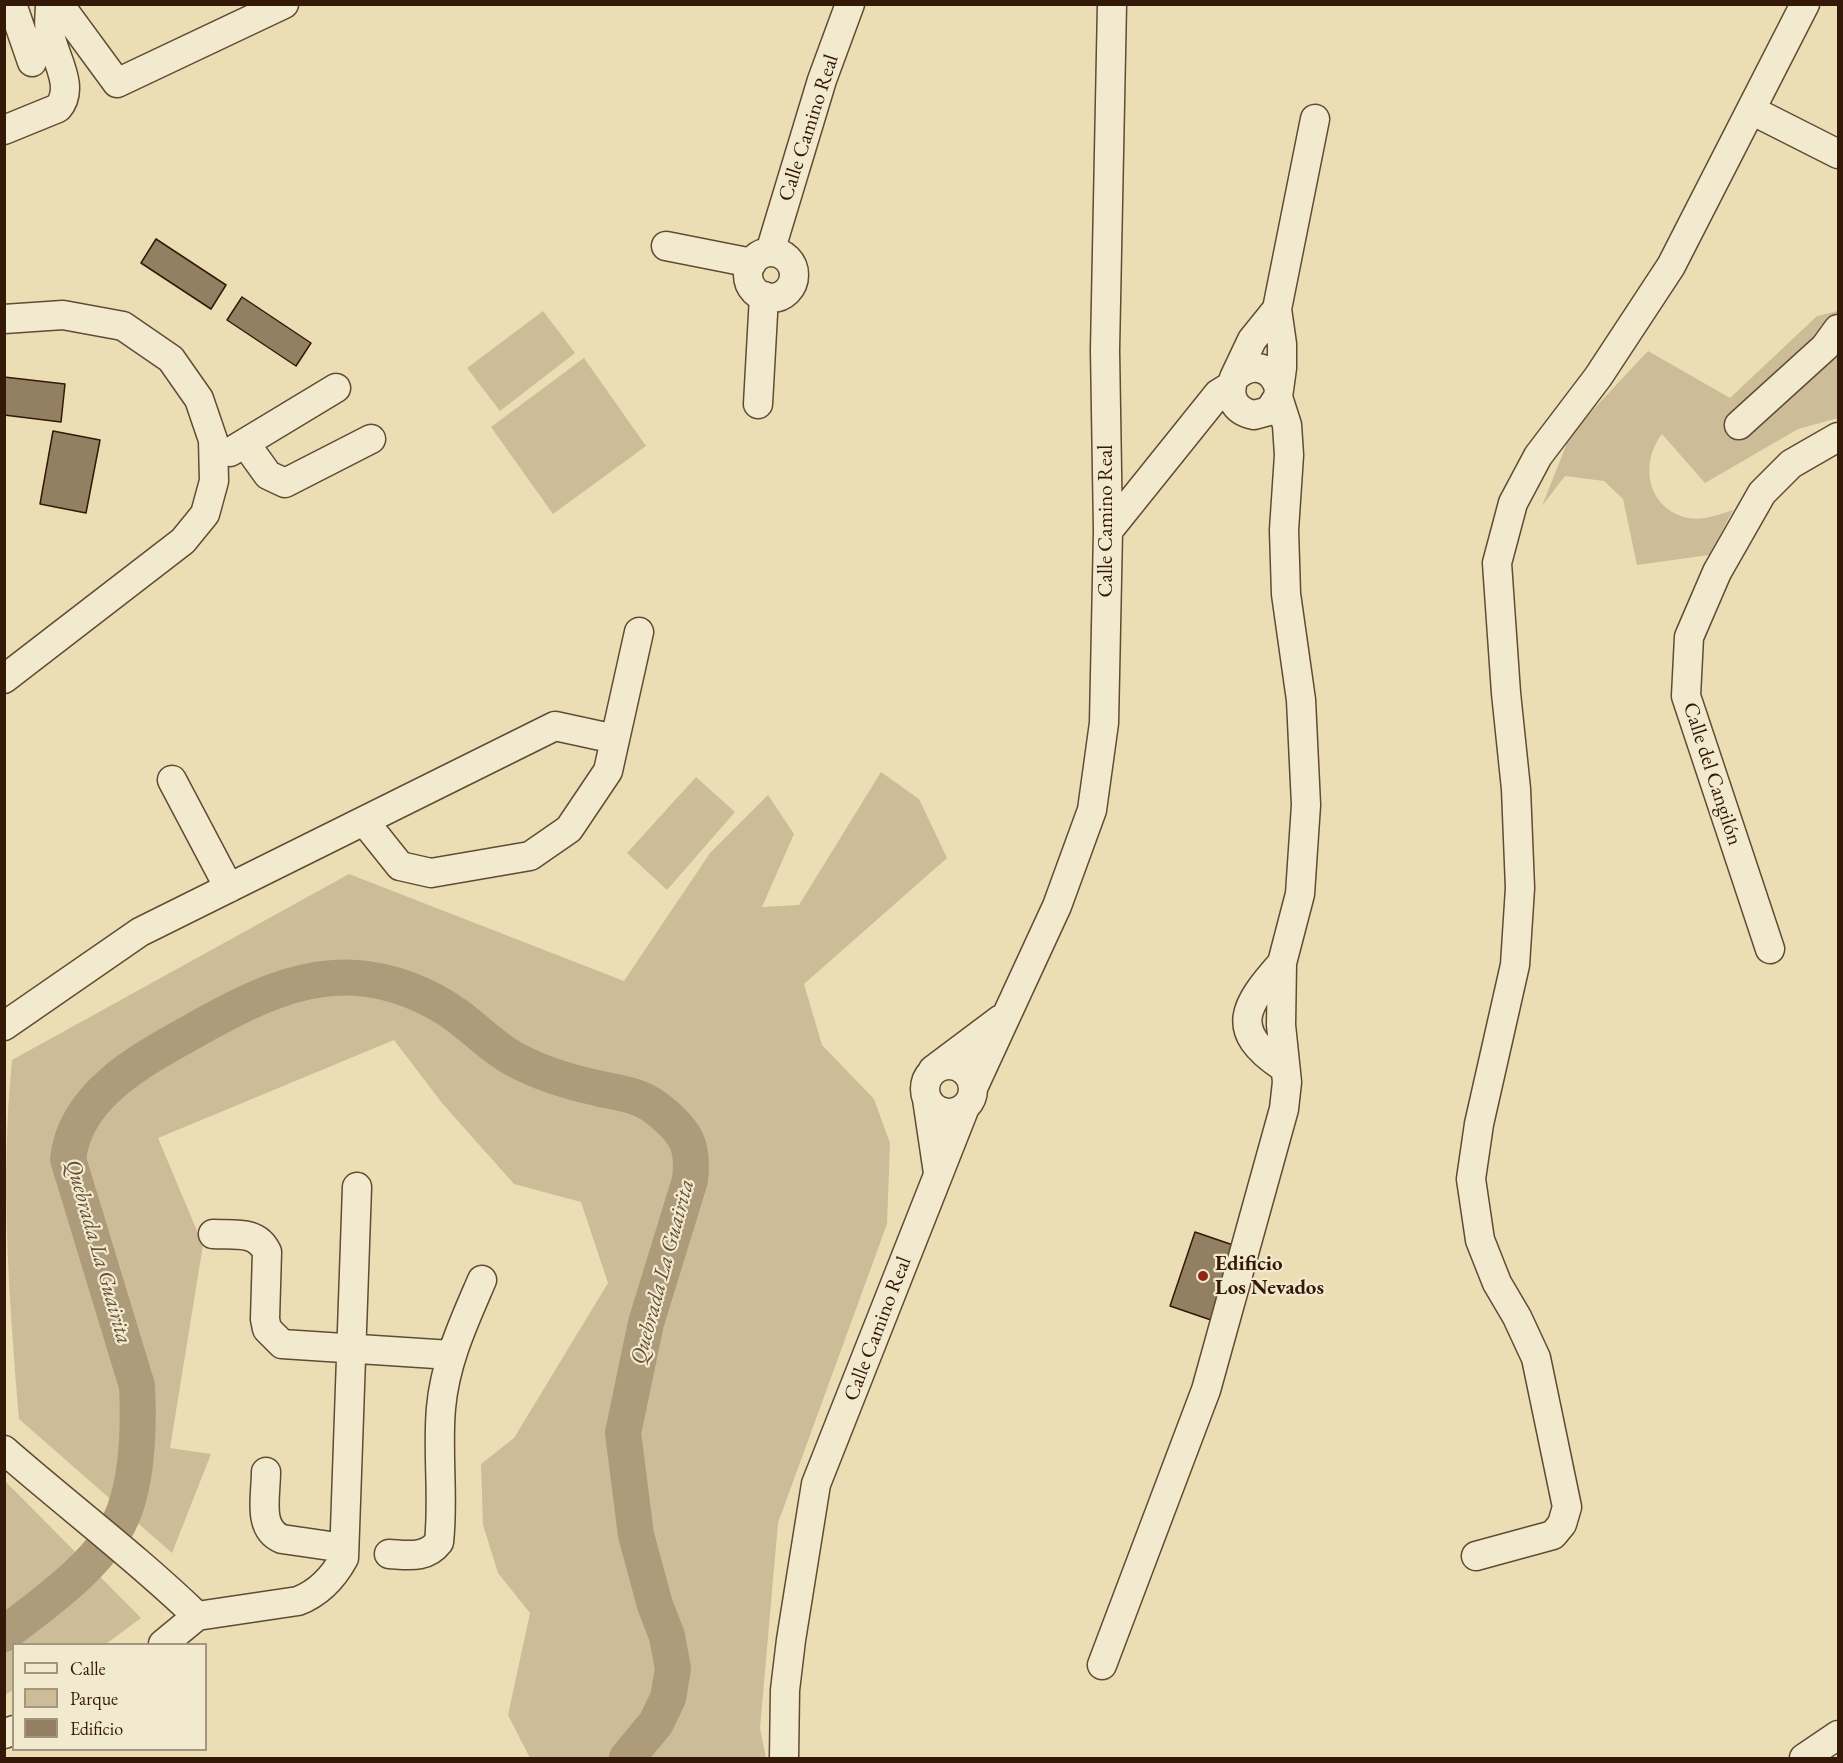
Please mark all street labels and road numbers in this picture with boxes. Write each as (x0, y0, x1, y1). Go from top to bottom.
street label: Calle Camino Real (773, 51, 845, 205)
street label: Calle Camino Real (1093, 445, 1119, 597)
street label: Calle del Cangilón (1677, 699, 1747, 849)
street label: Calle Camino Real (839, 1253, 917, 1405)

